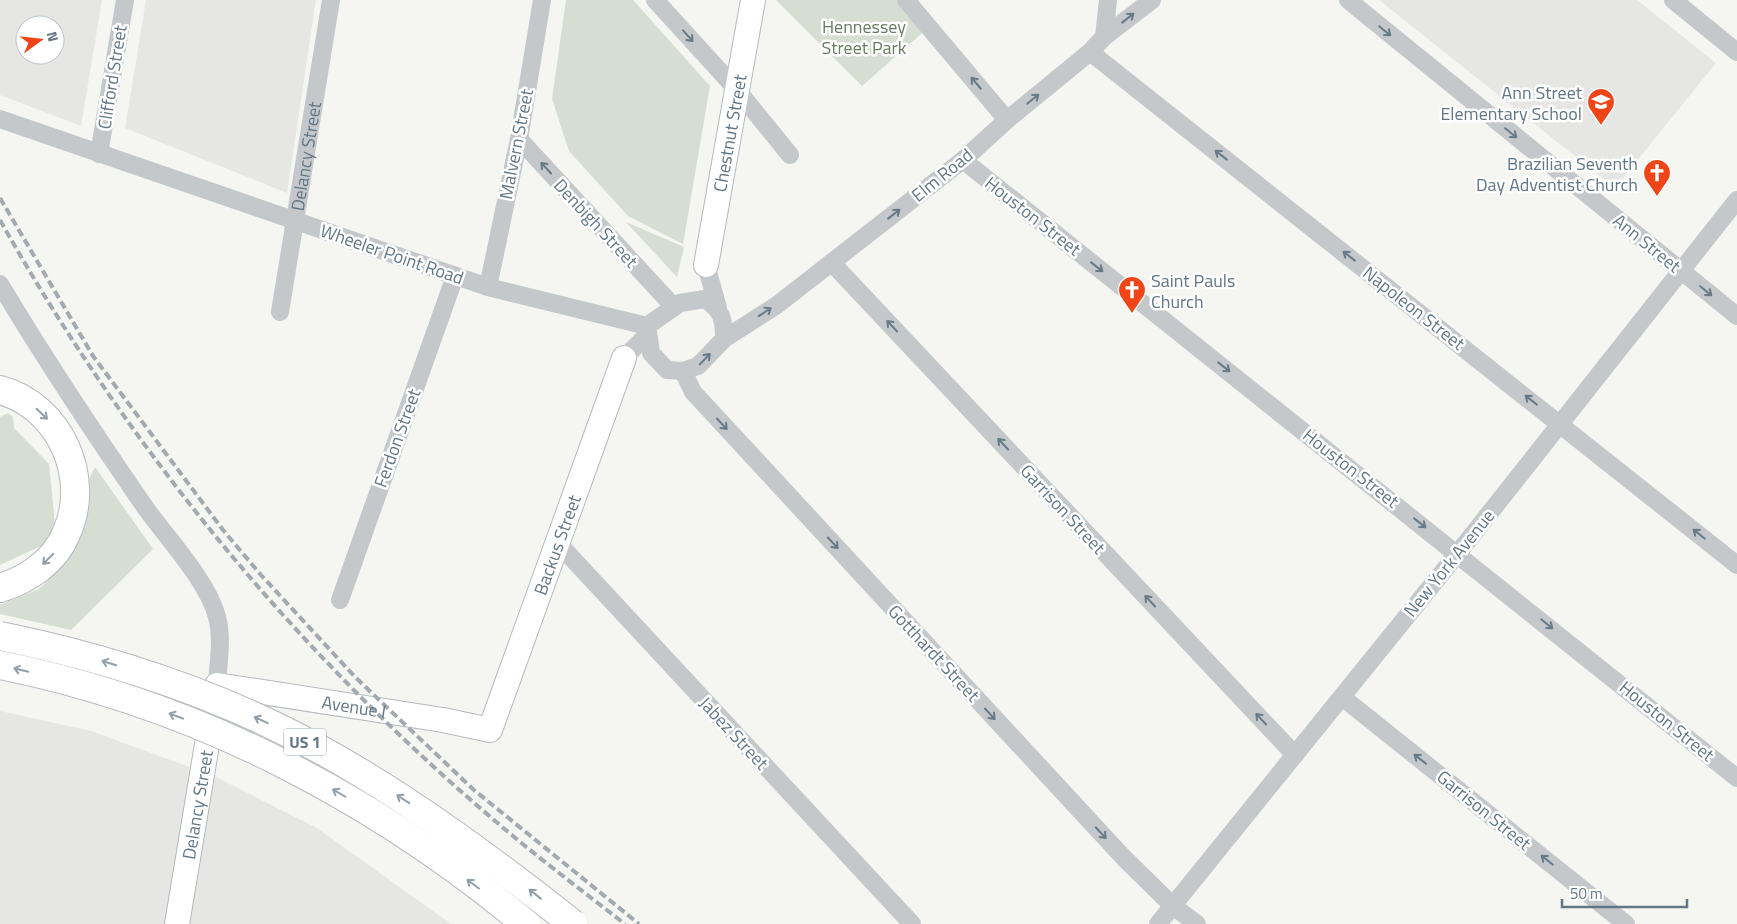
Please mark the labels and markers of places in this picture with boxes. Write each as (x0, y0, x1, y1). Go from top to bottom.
place label: Ann Street Elementary School (1440, 79, 1583, 127)
school or university icon: Ann Street Elementary School (1586, 87, 1616, 126)
place label: Brazilian Seventh Day Adventist Church (1476, 150, 1638, 198)
church icon: Brazilian Seventh Day Adventist Church (1642, 158, 1672, 197)
place label: Saint Pauls Church (1151, 267, 1235, 315)
church icon: Saint Pauls Church (1117, 275, 1147, 314)

